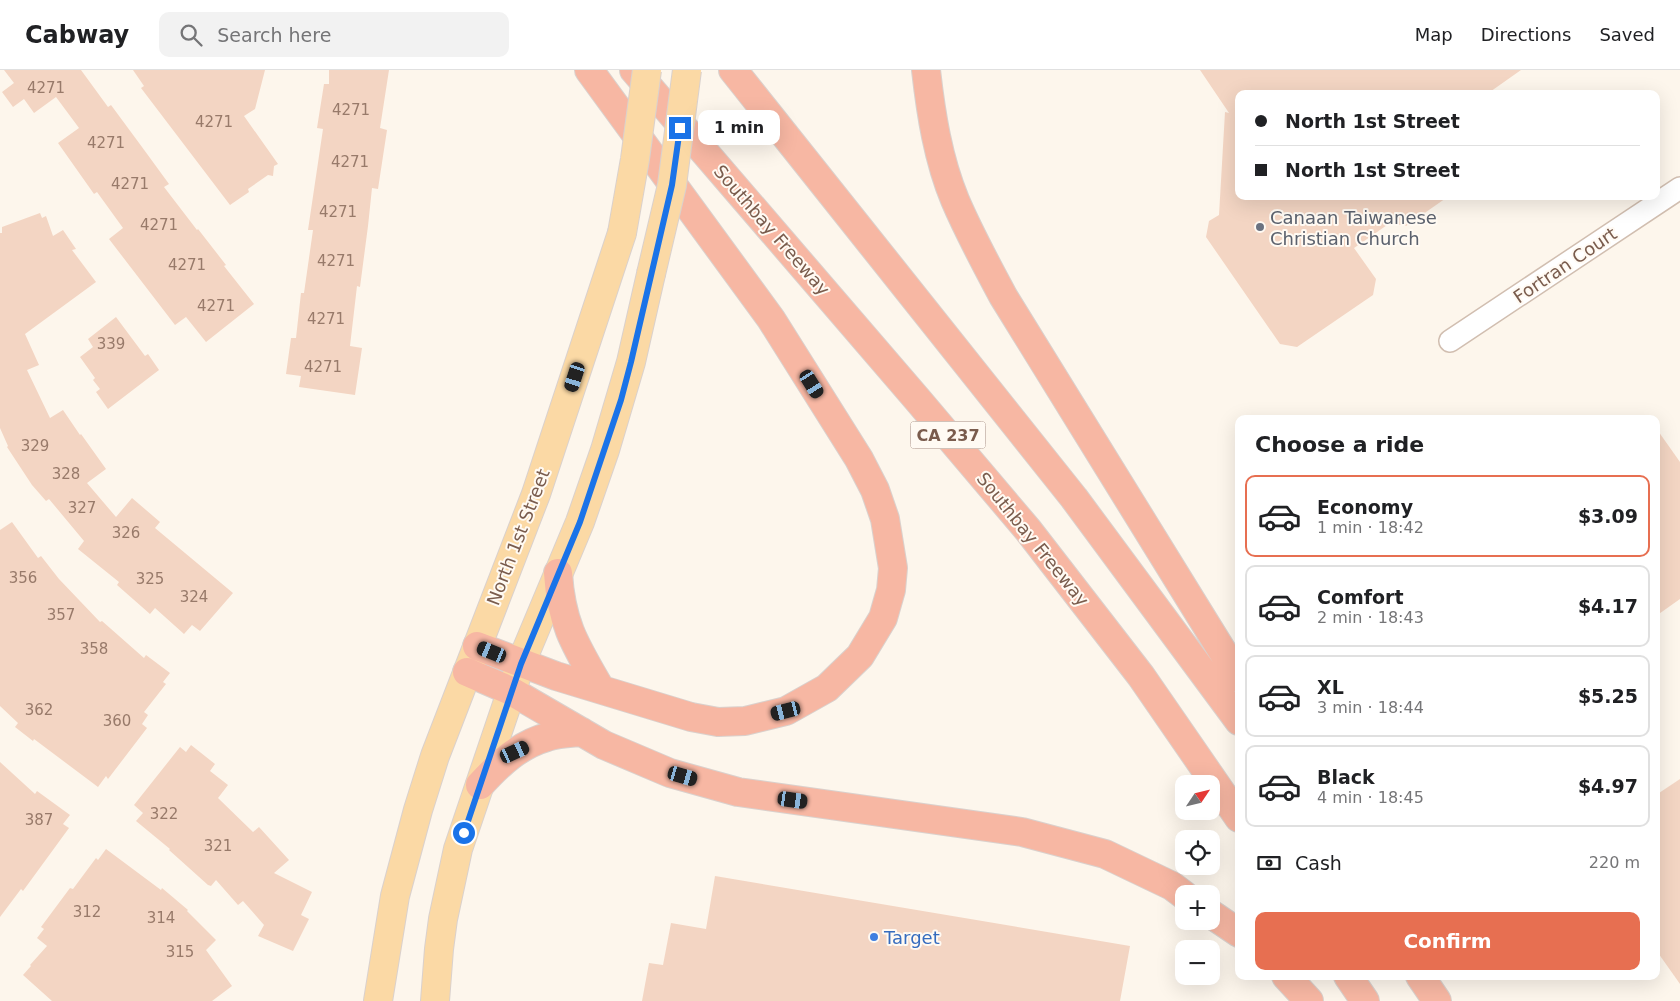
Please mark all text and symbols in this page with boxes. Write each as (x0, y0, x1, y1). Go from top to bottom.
search box (159, 12, 509, 57)
text: Cabway (25, 21, 129, 49)
icon: search (177, 21, 205, 49)
text: Search here (217, 24, 331, 46)
text: Map (1415, 24, 1453, 45)
text: Directions (1481, 24, 1571, 45)
text: Saved (1599, 24, 1655, 45)
house number: 4271 (27, 79, 65, 97)
house number: 4271 (332, 101, 370, 119)
callout: 1 min (698, 110, 780, 146)
text: North 1st Street (1285, 110, 1460, 132)
house number: 4271 (195, 113, 233, 131)
route end (669, 117, 691, 139)
text: 1 min (714, 118, 764, 137)
house number: 4271 (87, 134, 125, 152)
house number: 4271 (331, 153, 369, 171)
text: North 1st Street (1285, 159, 1460, 181)
street label: Southbay Freeway (710, 161, 835, 300)
house number: 4271 (111, 175, 149, 193)
house number: 4271 (319, 203, 357, 221)
place label: Canaan Taiwanese Christian Church (1270, 207, 1437, 249)
house number: 4271 (140, 216, 178, 234)
marker: Canaan Taiwanese Christian Church (1254, 221, 1266, 233)
street label: Fortran Court (1509, 223, 1621, 307)
house number: 4271 (317, 252, 355, 270)
house number: 4271 (168, 256, 206, 274)
house number: 4271 (197, 297, 235, 315)
house number: 4271 (307, 310, 345, 328)
house number: 339 (97, 335, 125, 353)
house number: 4271 (304, 358, 342, 376)
car (563, 360, 586, 394)
car (797, 367, 826, 401)
road number: CA 237 (910, 422, 986, 448)
text: Choose a ride (1255, 432, 1424, 457)
house number: 329 (21, 437, 49, 455)
house number: 328 (52, 465, 80, 483)
street label: North 1st Street (482, 466, 554, 608)
street label: Southbay Freeway (973, 468, 1094, 610)
icon: car (1257, 494, 1302, 539)
text: Economy (1317, 496, 1413, 518)
house number: 327 (68, 499, 96, 517)
text: $3.09 (1578, 505, 1638, 527)
text: 1 min · 18:42 (1317, 518, 1424, 537)
house number: 326 (112, 524, 140, 542)
house number: 356 (9, 569, 37, 587)
house number: 325 (136, 570, 164, 588)
icon: car (1257, 584, 1302, 629)
text: Comfort (1317, 586, 1404, 608)
house number: 324 (180, 588, 208, 606)
text: $4.17 (1578, 595, 1638, 617)
house number: 357 (47, 606, 75, 624)
text: 2 min · 18:43 (1317, 608, 1424, 627)
car (475, 639, 508, 665)
house number: 358 (80, 640, 108, 658)
icon: car (1257, 674, 1302, 719)
text: XL (1317, 676, 1344, 698)
text: $5.25 (1578, 685, 1638, 707)
text: 3 min · 18:44 (1317, 698, 1424, 717)
car (769, 700, 802, 722)
house number: 362 (25, 701, 53, 719)
house number: 360 (103, 712, 131, 730)
car (498, 739, 531, 765)
icon: car (1257, 764, 1302, 809)
car (666, 765, 699, 787)
text: Black (1317, 766, 1375, 788)
north arrow (1175, 775, 1220, 820)
map controls (1175, 775, 1220, 985)
text: $4.97 (1578, 775, 1638, 797)
text: 4 min · 18:45 (1317, 788, 1424, 807)
car (777, 790, 808, 810)
house number: 322 (150, 805, 178, 823)
house number: 387 (25, 811, 53, 829)
route start (453, 822, 475, 844)
button: locate (1175, 830, 1220, 875)
house number: 321 (204, 837, 232, 855)
icon: cash (1255, 849, 1283, 877)
text: Cash (1295, 852, 1342, 874)
text: 220 m (1589, 853, 1640, 872)
button: + (1175, 885, 1220, 930)
house number: 312 (73, 903, 101, 921)
house number: 314 (147, 909, 175, 927)
button: Confirm (1255, 912, 1640, 970)
place label: Target (883, 927, 940, 948)
marker: Target (868, 931, 880, 943)
button: − (1175, 940, 1220, 985)
house number: 315 (166, 943, 194, 961)

